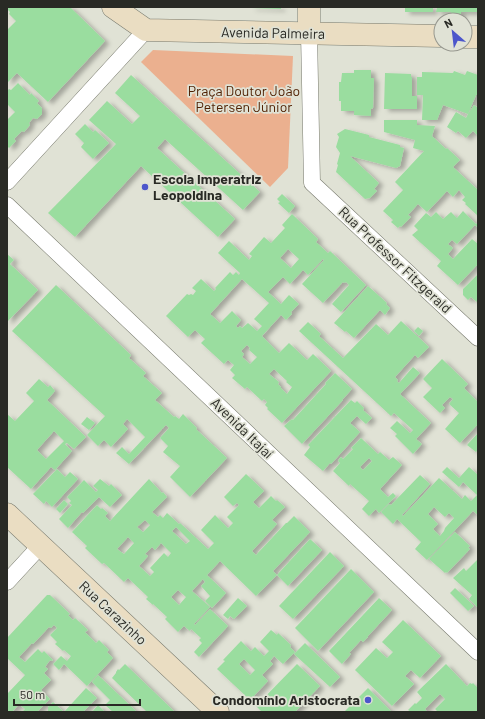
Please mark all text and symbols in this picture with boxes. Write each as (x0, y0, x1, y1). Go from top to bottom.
north arrow (433, 12, 473, 52)
text: N (442, 15, 454, 30)
street label: Avenida Palmeira (221, 23, 325, 42)
park label: Praça Doutor João Petersen Júnior (188, 82, 300, 115)
place label: Escola Imperatriz Leopoldina (153, 170, 262, 203)
marker: Escola Imperatriz Leopoldina (140, 182, 150, 192)
street label: Rua Professor Fitzgerald (335, 203, 455, 316)
street label: Avenida Itajaí (208, 394, 277, 462)
street label: Rua Carazinho (76, 577, 151, 648)
scale bar (14, 681, 140, 707)
text: 50 m (20, 687, 45, 701)
place label: Condomínio Aristocrata (212, 691, 360, 708)
marker: Condomínio Aristocrata (363, 695, 373, 705)

